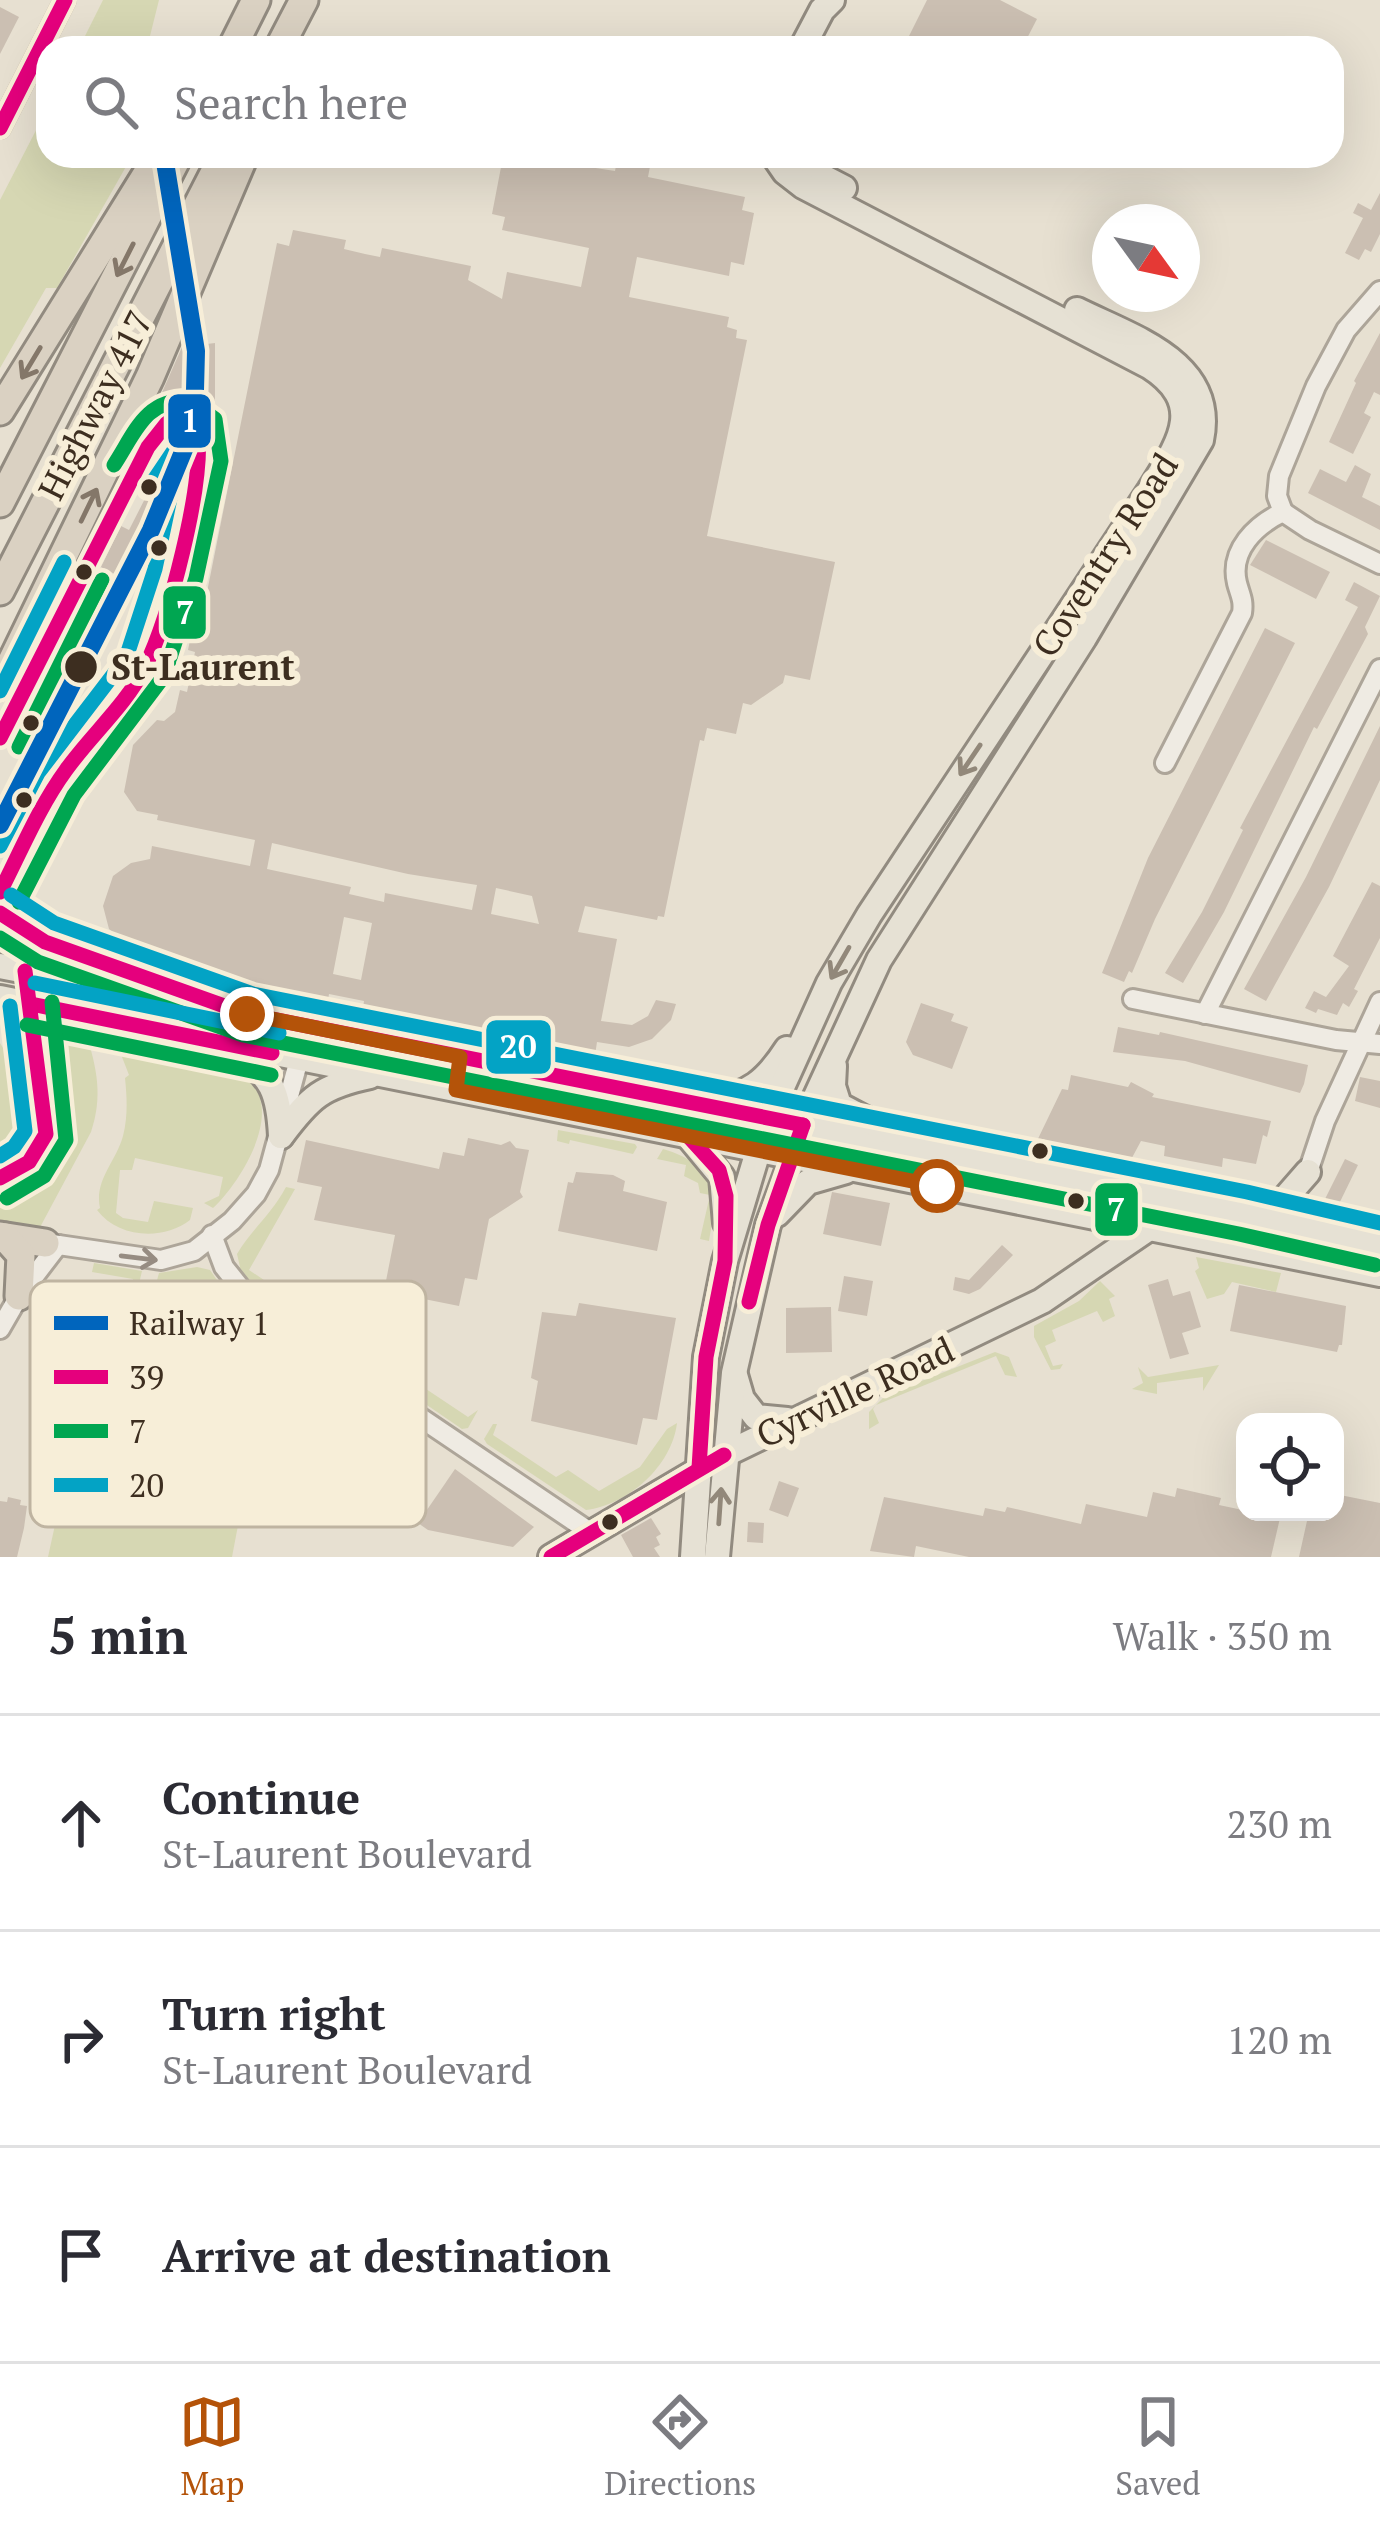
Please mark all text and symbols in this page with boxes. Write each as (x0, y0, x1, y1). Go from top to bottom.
search box (36, 36, 1344, 168)
icon: search (78, 69, 144, 135)
text: Search here (174, 72, 408, 132)
north arrow (1092, 204, 1200, 312)
one-way arrow (113, 242, 136, 278)
street label: Highway 417 (27, 302, 162, 507)
one-way arrow (19, 345, 43, 379)
line badge: 1 (166, 392, 213, 450)
text: 1 (181, 398, 199, 441)
street label: Coventry Road (1021, 444, 1188, 666)
unlabelled marker (138, 476, 160, 498)
one-way arrow (78, 488, 101, 523)
unlabelled marker (148, 537, 170, 559)
unlabelled marker (73, 561, 95, 583)
line badge: 7 (161, 584, 208, 641)
text: 7 (176, 590, 194, 633)
place label: St-Laurent (111, 643, 295, 690)
marker: St-Laurent (62, 648, 100, 686)
unlabelled marker (20, 712, 42, 734)
one-way arrow (957, 742, 982, 776)
unlabelled marker (13, 789, 35, 811)
one-way arrow (827, 945, 851, 980)
route end (220, 987, 274, 1041)
line badge: 20 (484, 1018, 553, 1076)
text: 20 (499, 1024, 537, 1067)
unlabelled marker (1029, 1140, 1051, 1162)
route start (910, 1159, 964, 1213)
line badge: 7 (1093, 1181, 1140, 1238)
text: 7 (1107, 1187, 1125, 1230)
unlabelled marker (1065, 1190, 1087, 1212)
one-way arrow (118, 1247, 157, 1269)
legend (30, 1281, 426, 1527)
text: Railway 1 (129, 1301, 270, 1344)
street label: Cyrville Road (748, 1325, 961, 1458)
text: 39 (129, 1355, 164, 1398)
text: 7 (129, 1409, 147, 1452)
map controls (1236, 1413, 1344, 1521)
button: locate (1236, 1413, 1344, 1521)
text: 20 (129, 1463, 164, 1506)
one-way arrow (709, 1487, 732, 1526)
unlabelled marker (599, 1511, 621, 1533)
text: 5 min (48, 1601, 188, 1669)
text: Walk · 350 m (1113, 1609, 1332, 1661)
text: Continue (162, 1767, 360, 1827)
icon: ahead (48, 1790, 114, 1856)
text: 230 m (1227, 1797, 1332, 1849)
text: St-Laurent Boulevard (162, 1827, 532, 1879)
text: Turn right (162, 1983, 386, 2043)
icon: right (48, 2006, 114, 2072)
text: 120 m (1227, 2013, 1332, 2065)
text: St-Laurent Boulevard (162, 2043, 532, 2095)
icon: arrive (48, 2222, 114, 2288)
text: Arrive at destination (162, 2225, 611, 2285)
tab: Map (179, 2389, 245, 2504)
tab: Directions (604, 2389, 756, 2504)
tab: Saved (1115, 2389, 1201, 2504)

